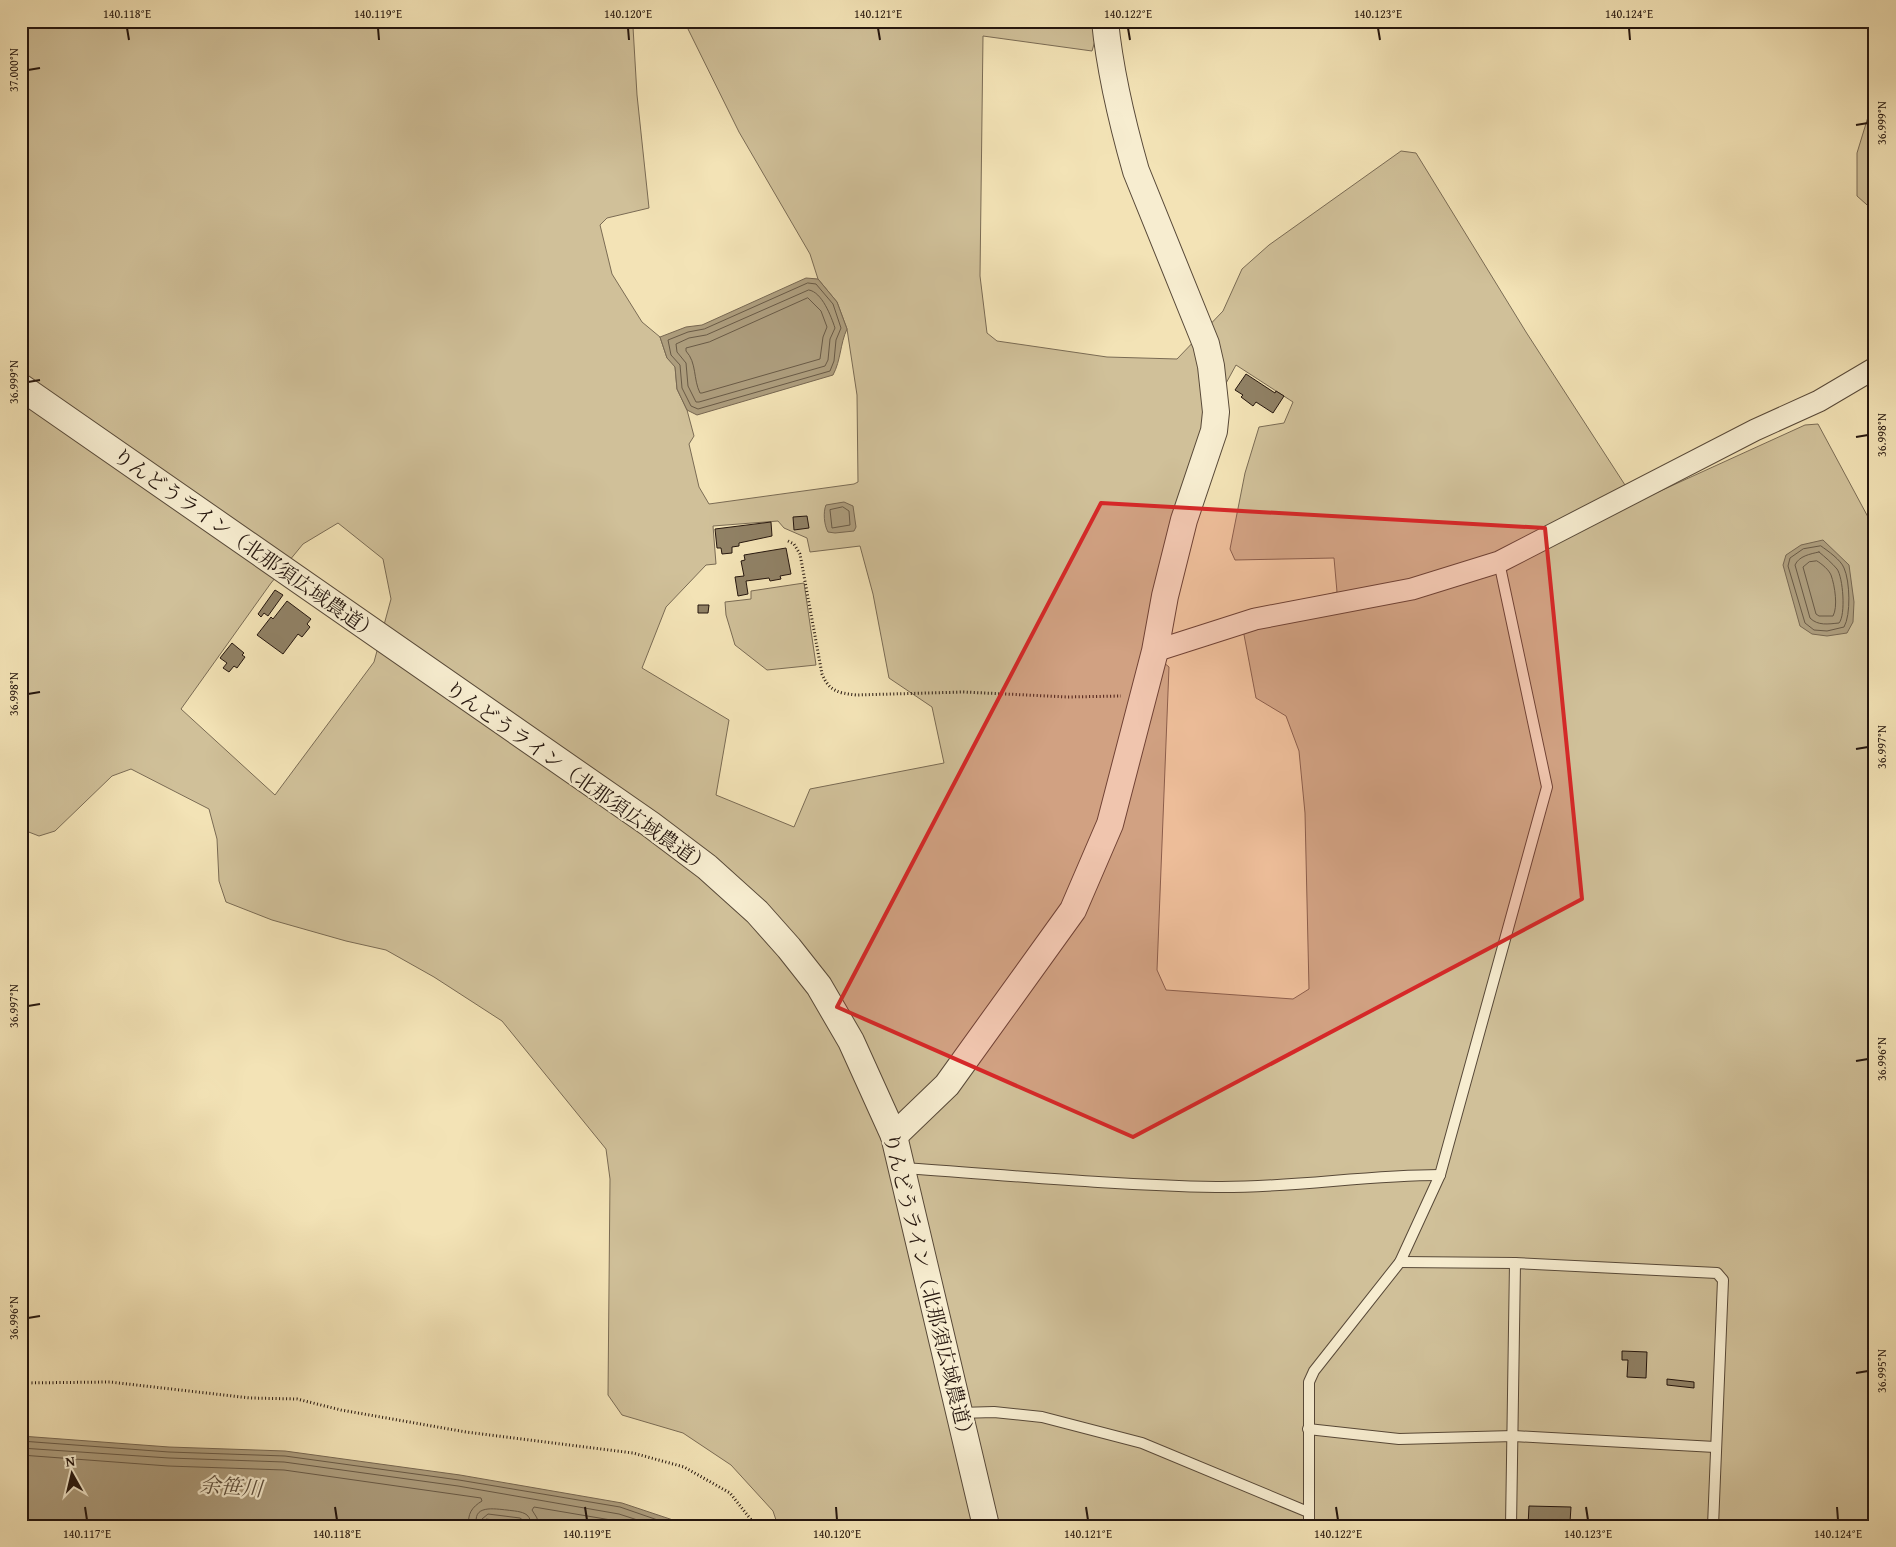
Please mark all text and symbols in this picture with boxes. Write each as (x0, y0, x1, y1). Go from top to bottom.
text: 140.118°E (103, 5, 151, 22)
text: 140.119°E (354, 5, 402, 22)
text: 140.120°E (604, 5, 652, 22)
text: 140.121°E (854, 5, 902, 22)
text: 140.122°E (1104, 5, 1152, 22)
text: 140.123°E (1354, 5, 1402, 22)
text: 140.124°E (1605, 5, 1653, 22)
text: 37.000°N (5, 48, 22, 92)
text: 36.999°N (1873, 101, 1890, 145)
text: 36.999°N (5, 360, 22, 404)
text: 36.998°N (1873, 413, 1890, 457)
street label: りんどうライン（北那須広域農道） (107, 440, 385, 647)
text: 36.998°N (5, 672, 22, 716)
street label: りんどうライン（北那須広域農道） (439, 673, 717, 880)
text: 36.997°N (1873, 725, 1890, 769)
text: 36.997°N (5, 984, 22, 1028)
text: 36.996°N (1873, 1037, 1890, 1081)
street label: りんどうライン（北那須広域農道） (877, 1129, 982, 1446)
text: 36.996°N (5, 1296, 22, 1340)
text: 36.995°N (1873, 1349, 1890, 1393)
north arrow (48, 1450, 98, 1500)
text: N (64, 1450, 77, 1472)
water label: 余笹川 (199, 1469, 266, 1504)
text: 140.117°E (63, 1525, 111, 1542)
text: 140.118°E (313, 1525, 361, 1542)
text: 140.119°E (563, 1525, 611, 1542)
text: 140.120°E (813, 1525, 861, 1542)
text: 140.121°E (1064, 1525, 1112, 1542)
text: 140.122°E (1314, 1525, 1362, 1542)
text: 140.123°E (1564, 1525, 1612, 1542)
text: 140.124°E (1814, 1525, 1862, 1542)

